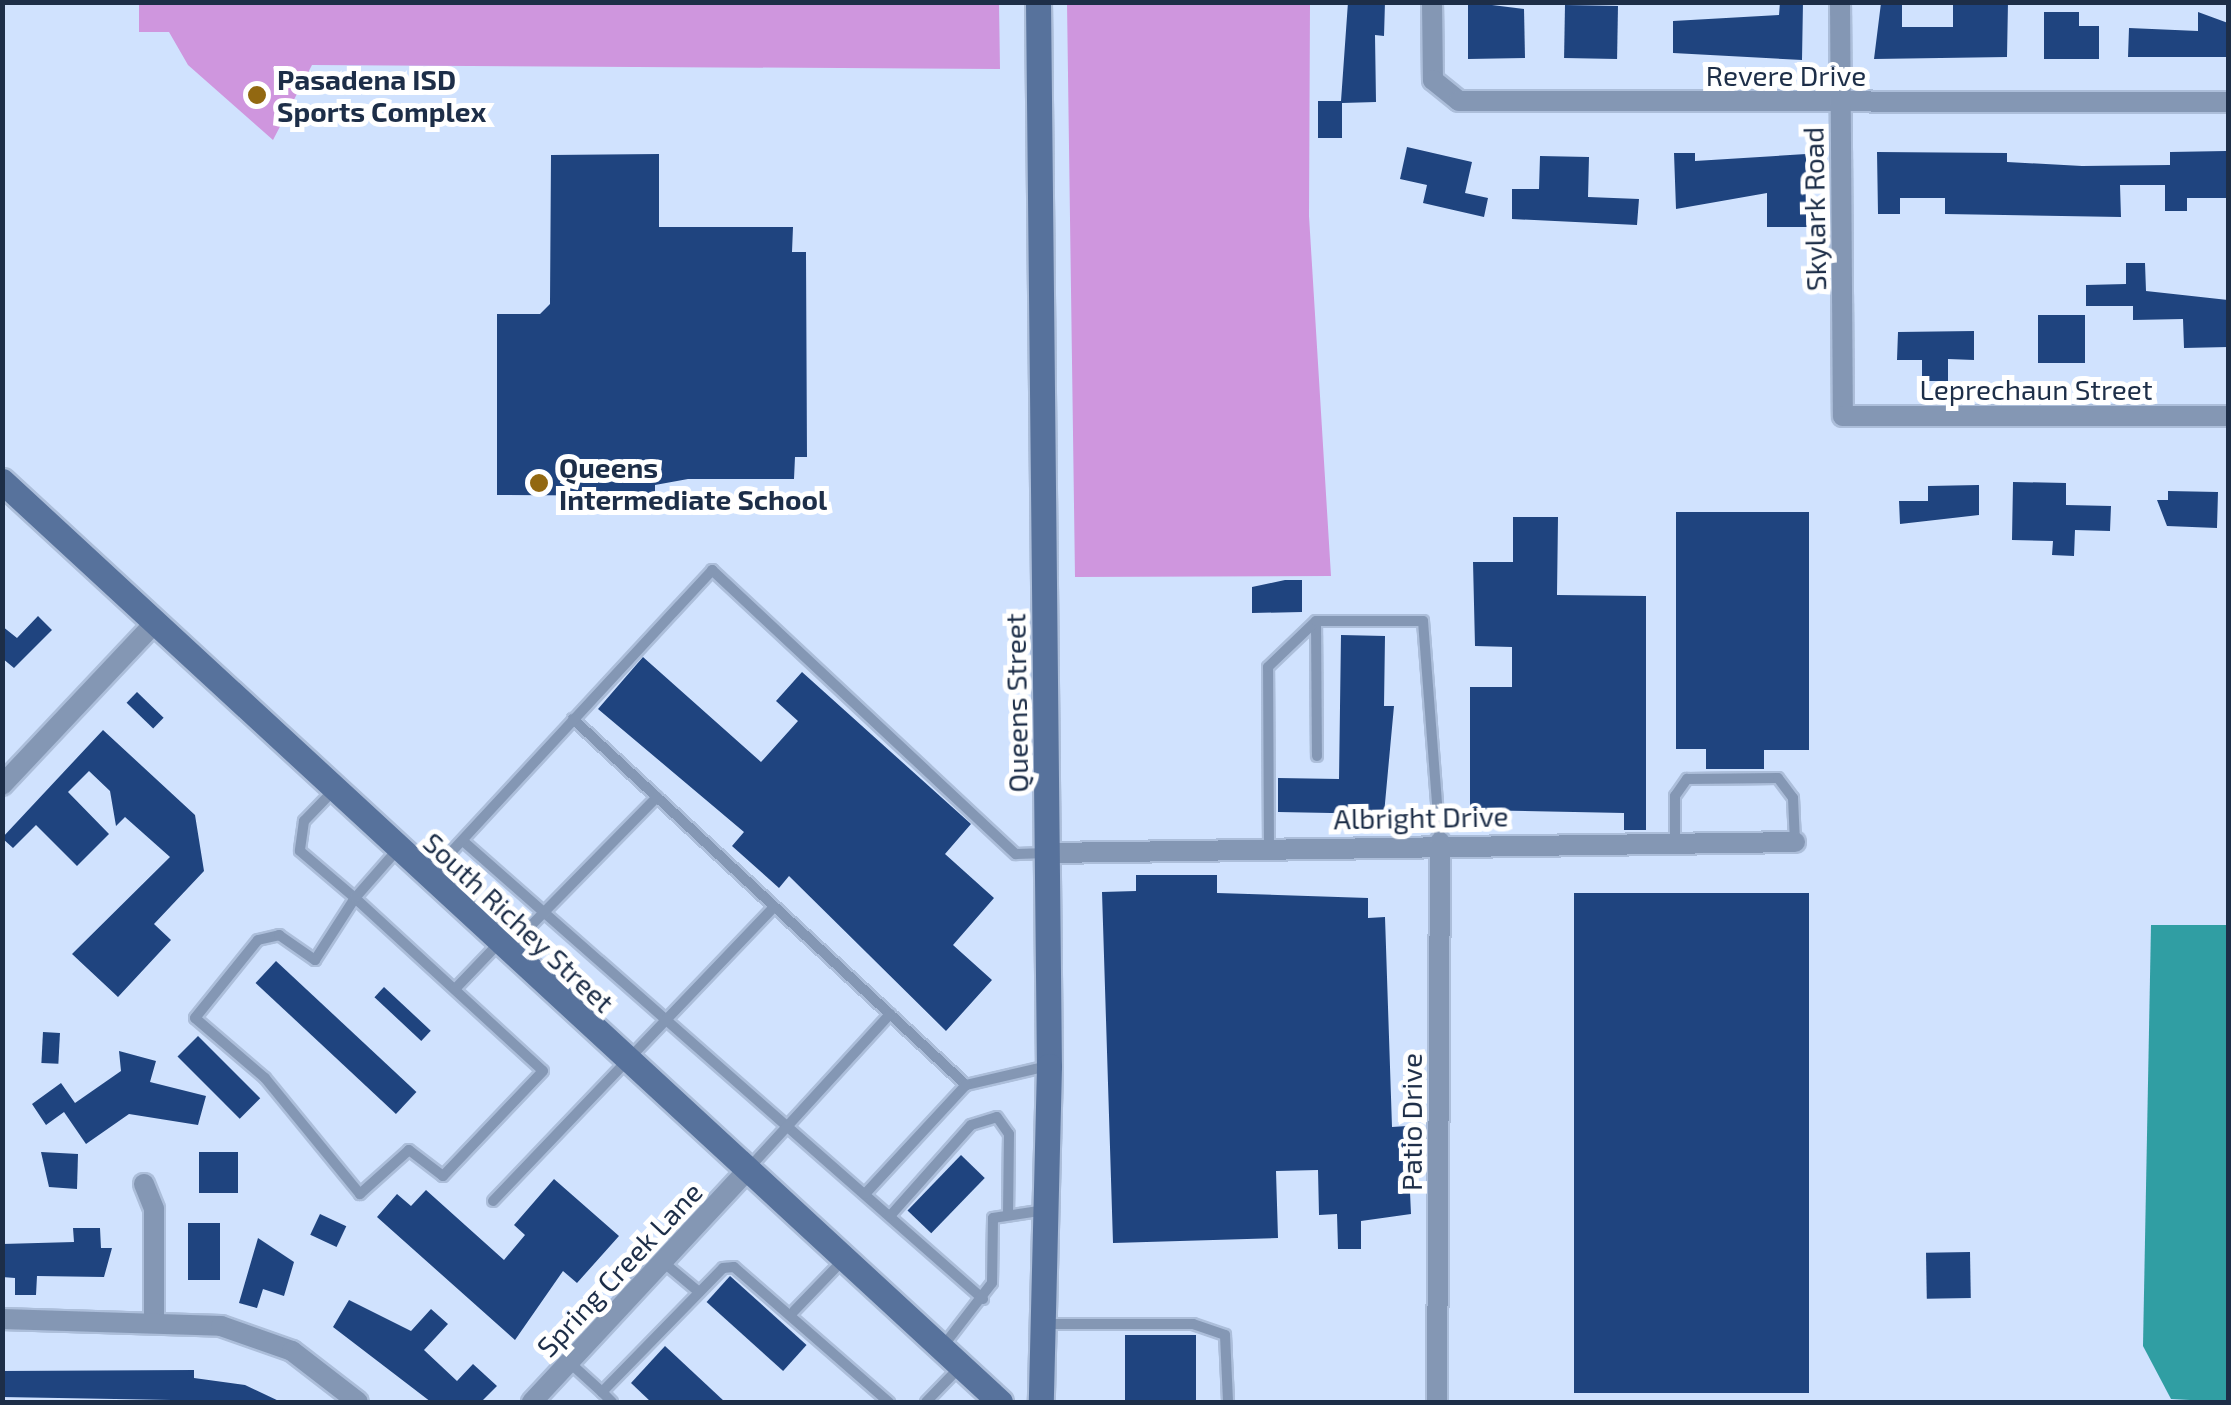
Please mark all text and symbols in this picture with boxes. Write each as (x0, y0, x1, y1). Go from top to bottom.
street label: Revere Drive (1706, 58, 1866, 92)
place label: Pasadena ISD Sports Complex (277, 62, 486, 128)
marker: Pasadena ISD Sports Complex (246, 84, 268, 106)
street label: Skylark Road (1796, 126, 1832, 292)
street label: Leprechaun Street (1919, 372, 2153, 406)
place label: Queens Intermediate School (559, 450, 827, 516)
marker: Queens Intermediate School (528, 472, 550, 494)
street label: Queens Street (998, 613, 1034, 793)
street label: Albright Drive (1333, 799, 1509, 835)
street label: South Richey Street (417, 825, 621, 1019)
street label: Patio Drive (1394, 1053, 1428, 1191)
street label: Spring Creek Lane (529, 1175, 709, 1363)

